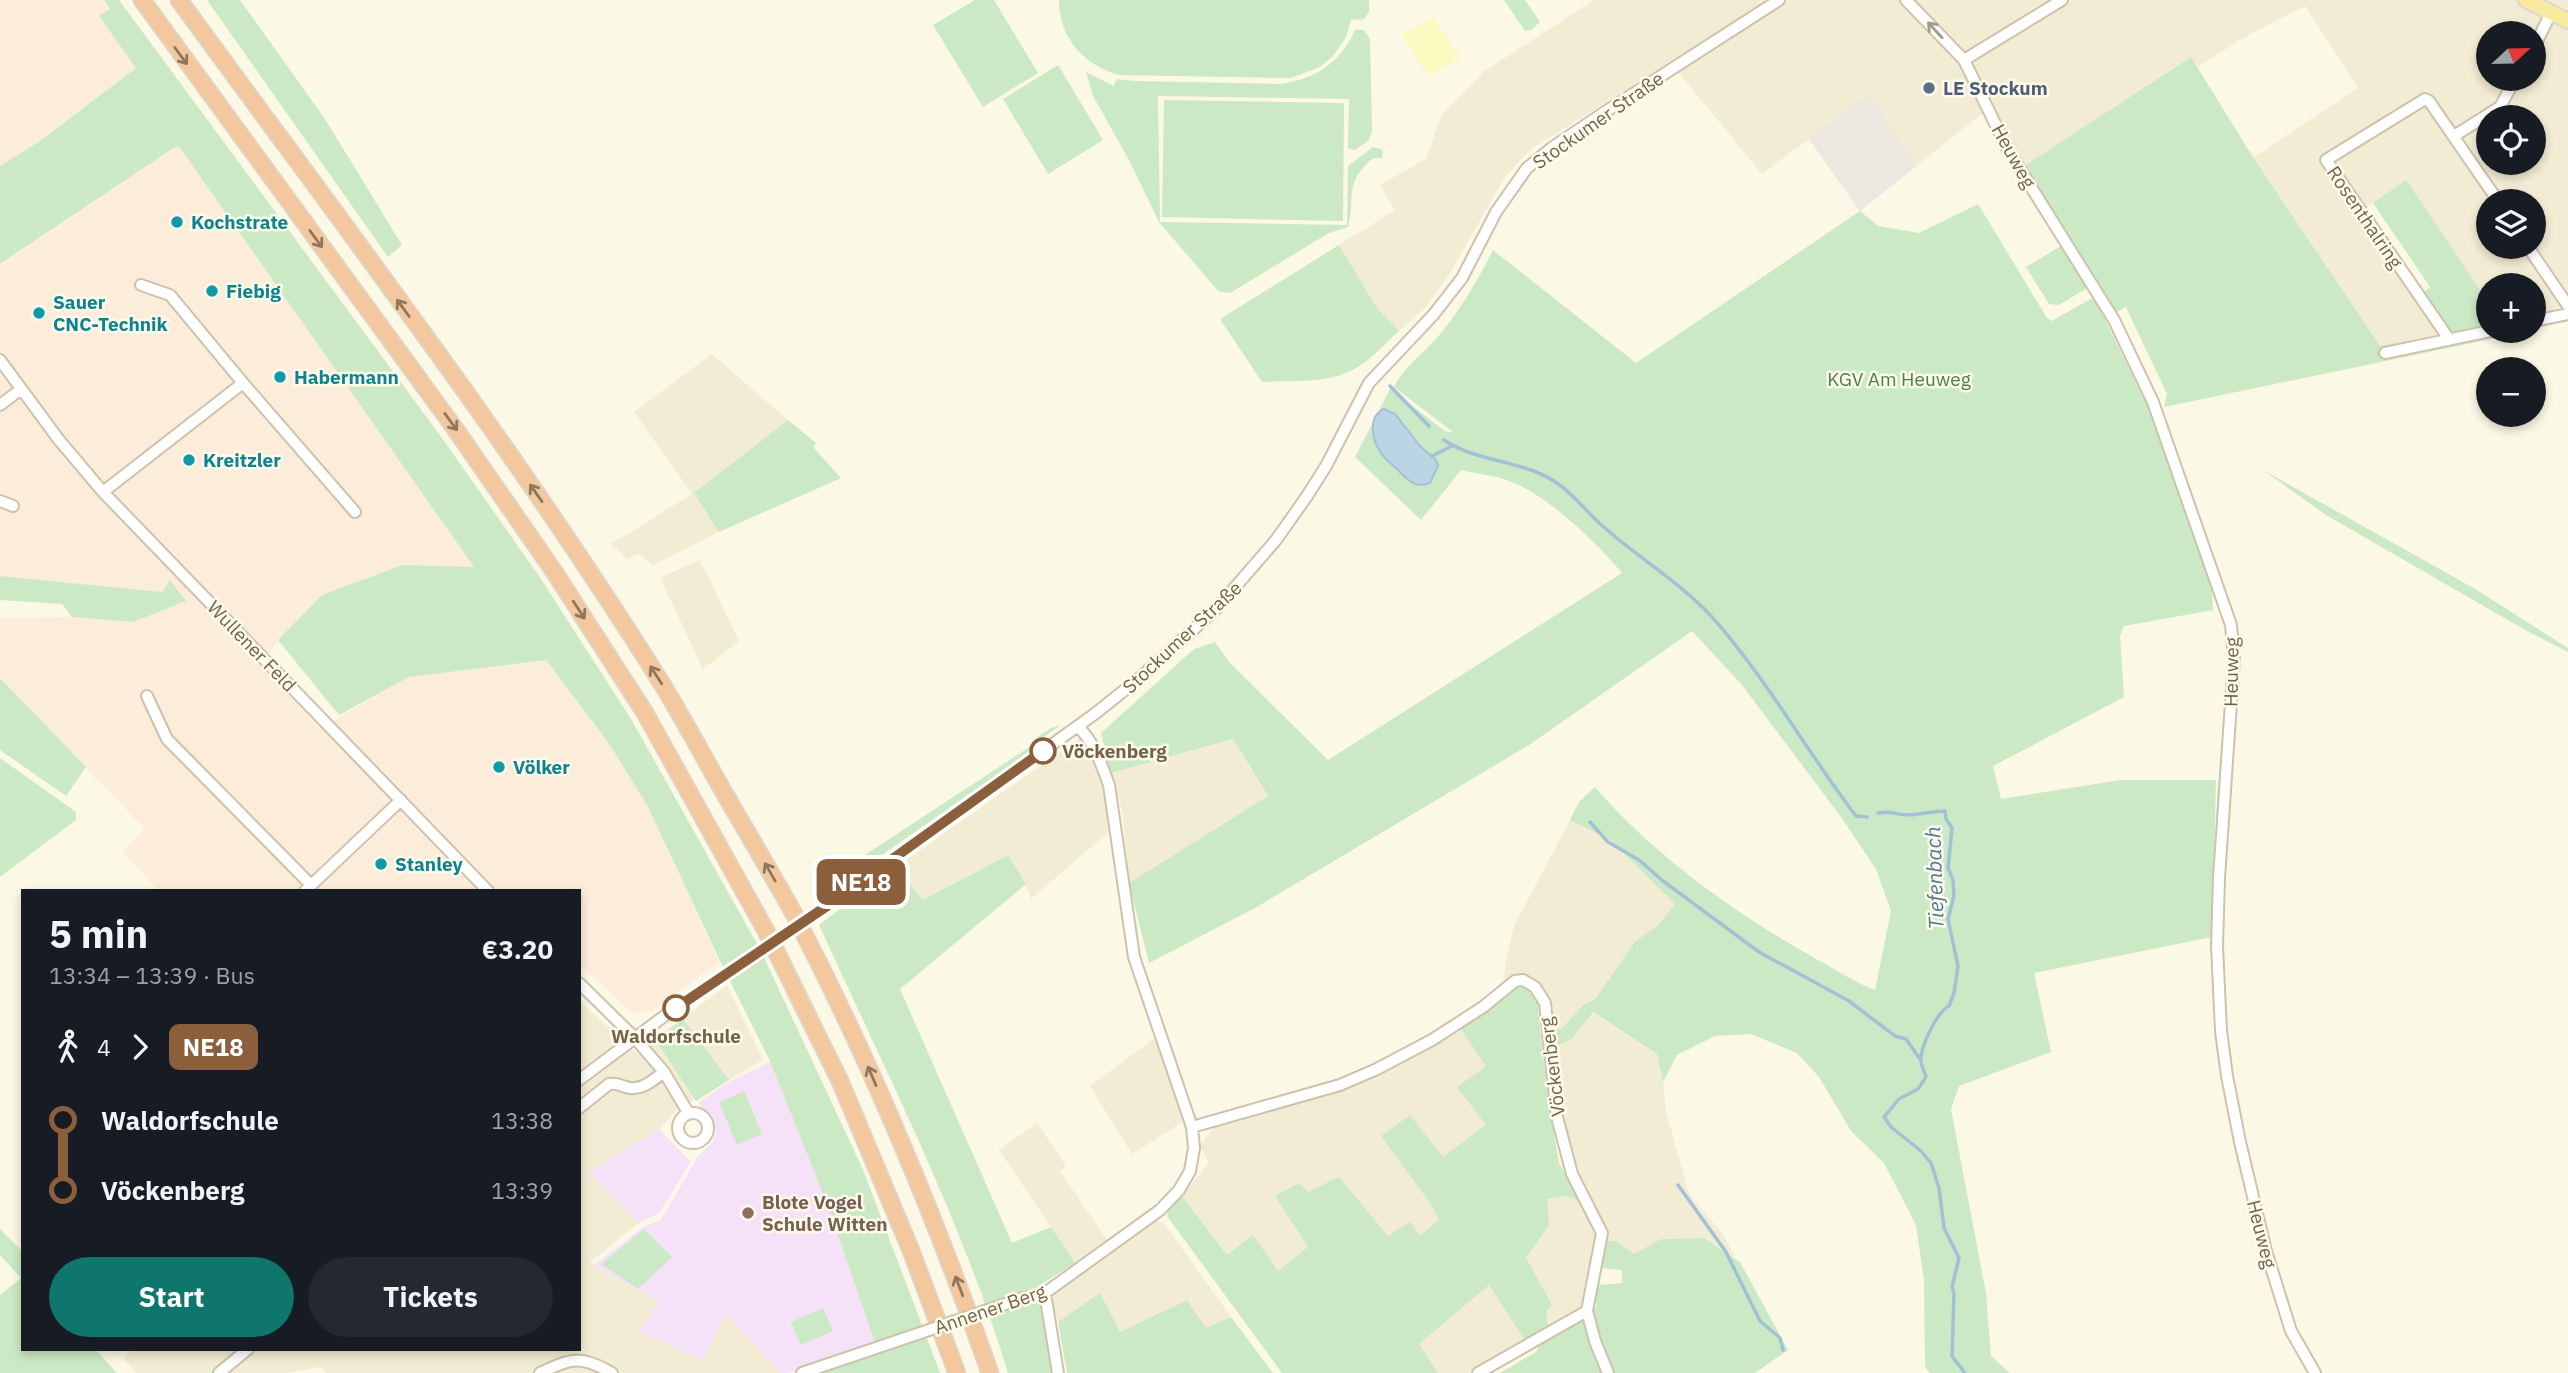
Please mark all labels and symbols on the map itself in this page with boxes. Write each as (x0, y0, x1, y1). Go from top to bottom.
one-way arrow (1927, 21, 1944, 39)
north arrow (2476, 21, 2546, 91)
one-way arrow (174, 46, 189, 64)
street label: Stockumer Straße (1528, 66, 1668, 174)
place label: LE Stockum (1943, 76, 2048, 100)
marker: LE Stockum (1921, 80, 1937, 96)
street label: Heuweg (1987, 120, 2041, 192)
street label: Rosenthalring (2322, 161, 2408, 273)
place label: Kochstrate (191, 210, 288, 234)
marker: Kochstrate (169, 214, 185, 230)
one-way arrow (309, 229, 324, 248)
place label: Fiebig (226, 279, 281, 303)
marker: Fiebig (204, 283, 220, 299)
place label: Sauer CNC-Technik (53, 290, 168, 336)
one-way arrow (396, 299, 411, 317)
marker: Sauer CNC-Technik (31, 305, 47, 321)
place label: Habermann (294, 365, 399, 389)
park label: KGV Am Heuweg (1827, 367, 1971, 391)
marker: Habermann (272, 369, 288, 385)
one-way arrow (443, 412, 458, 431)
place label: Kreitzler (203, 448, 281, 472)
marker: Kreitzler (181, 452, 197, 468)
one-way arrow (529, 484, 543, 503)
street label: Stockumer Straße (1117, 576, 1247, 698)
street label: Wullener Feld (202, 595, 302, 697)
one-way arrow (572, 600, 586, 620)
street label: Heuweg (2218, 637, 2244, 707)
one-way arrow (649, 666, 663, 686)
marker: Vöckenberg (1030, 738, 1056, 764)
place label: Vöckenberg (1062, 739, 1167, 763)
place label: Völker (513, 755, 570, 779)
marker: Völker (491, 759, 507, 775)
water label: Tiefenbach (1918, 826, 1950, 930)
place label: Stanley (395, 852, 463, 876)
marker: Stanley (373, 856, 389, 872)
line badge: NE18 (812, 859, 910, 905)
one-way arrow (763, 863, 777, 883)
marker: Waldorfschule (663, 995, 689, 1021)
street label: Vöckenberg (1534, 1016, 1570, 1118)
place label: Waldorfschule (611, 1024, 741, 1048)
one-way arrow (865, 1065, 878, 1087)
place label: Blote Vogel Schule Witten (762, 1190, 888, 1236)
street label: Heuweg (2242, 1197, 2282, 1271)
marker: Blote Vogel Schule Witten (740, 1205, 756, 1221)
one-way arrow (951, 1275, 964, 1297)
street label: Annener Berg (931, 1279, 1049, 1339)

